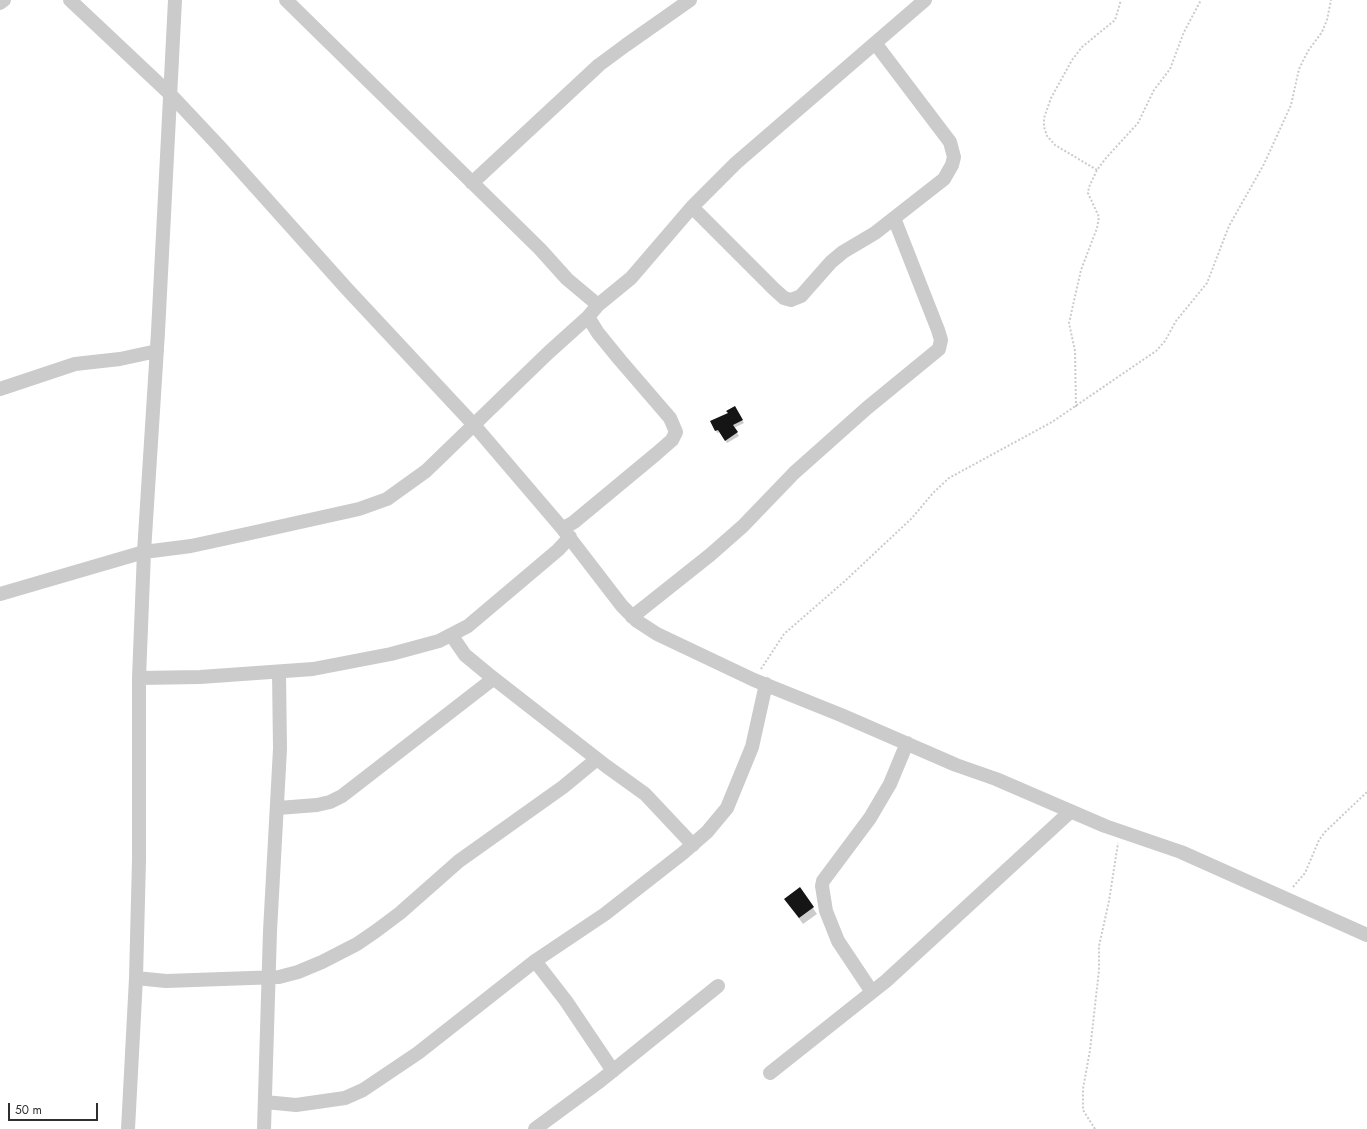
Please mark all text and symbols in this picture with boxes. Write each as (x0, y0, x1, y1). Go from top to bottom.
scale bar (10, 1095, 100, 1121)
text: 50 m (15, 1101, 42, 1119)

